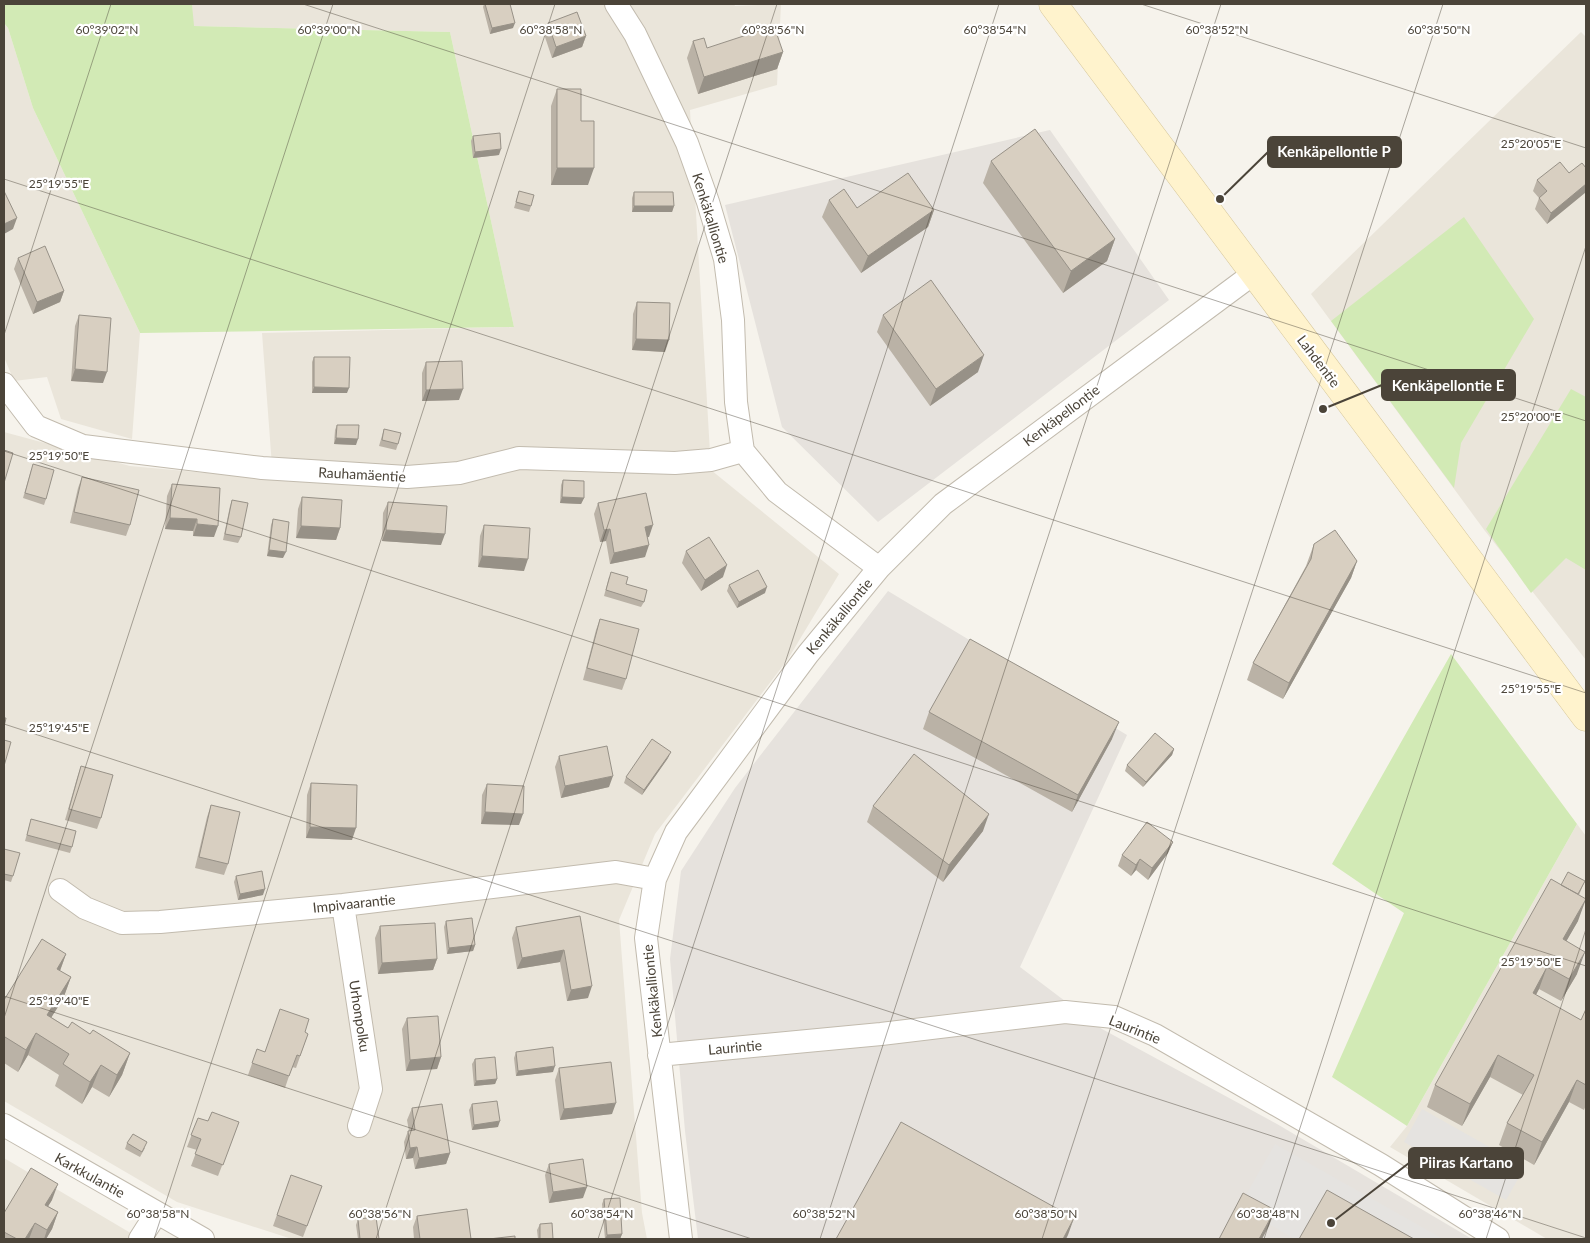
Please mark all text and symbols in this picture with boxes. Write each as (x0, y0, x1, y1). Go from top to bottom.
text: 60°39'02"N (76, 22, 138, 37)
text: 60°39'00"N (298, 22, 360, 37)
text: 60°38'58"N (520, 22, 582, 37)
text: 60°38'56"N (742, 22, 804, 37)
text: 60°38'54"N (964, 22, 1026, 37)
text: 60°38'52"N (1186, 22, 1248, 37)
text: 60°38'50"N (1408, 22, 1470, 37)
text: 25°20'05"E (1501, 136, 1561, 151)
callout: Kenkäpellontie P (1268, 137, 1401, 167)
text: Kenkäpellontie P (1277, 142, 1391, 160)
street label: Kenkäkalliontie (689, 171, 733, 265)
text: 25°19'55"E (29, 176, 89, 191)
street label: Lahdentie (1294, 332, 1344, 390)
callout: Kenkäpellontie E (1382, 370, 1515, 400)
text: Kenkäpellontie E (1392, 376, 1505, 394)
street label: Kenkäpellontie (1019, 381, 1103, 449)
text: 25°20'00"E (1501, 409, 1561, 424)
text: 25°19'50"E (29, 448, 89, 463)
street label: Rauhamäentie (318, 463, 406, 485)
street label: Kenkäkalliontie (802, 575, 876, 657)
text: 25°19'55"E (1501, 681, 1561, 696)
text: 25°19'45"E (29, 720, 89, 735)
street label: Impivaarantie (312, 890, 396, 916)
street label: Kenkäkalliontie (639, 944, 665, 1038)
text: 25°19'50"E (1501, 954, 1561, 969)
street label: Urhonpolku (346, 979, 374, 1053)
text: 25°19'40"E (29, 993, 89, 1008)
street label: Laurintie (1107, 1011, 1163, 1047)
street label: Laurintie (707, 1036, 763, 1058)
callout: Piiras Kartano (1409, 1148, 1523, 1178)
street label: Karkkulantie (52, 1149, 128, 1201)
text: Piiras Kartano (1419, 1153, 1513, 1171)
text: 60°38'58"N (127, 1206, 189, 1221)
text: 60°38'56"N (349, 1206, 411, 1221)
text: 60°38'54"N (571, 1206, 633, 1221)
text: 60°38'52"N (793, 1206, 855, 1221)
text: 60°38'50"N (1015, 1206, 1077, 1221)
text: 60°38'48"N (1237, 1206, 1299, 1221)
text: 60°38'46"N (1459, 1206, 1521, 1221)

